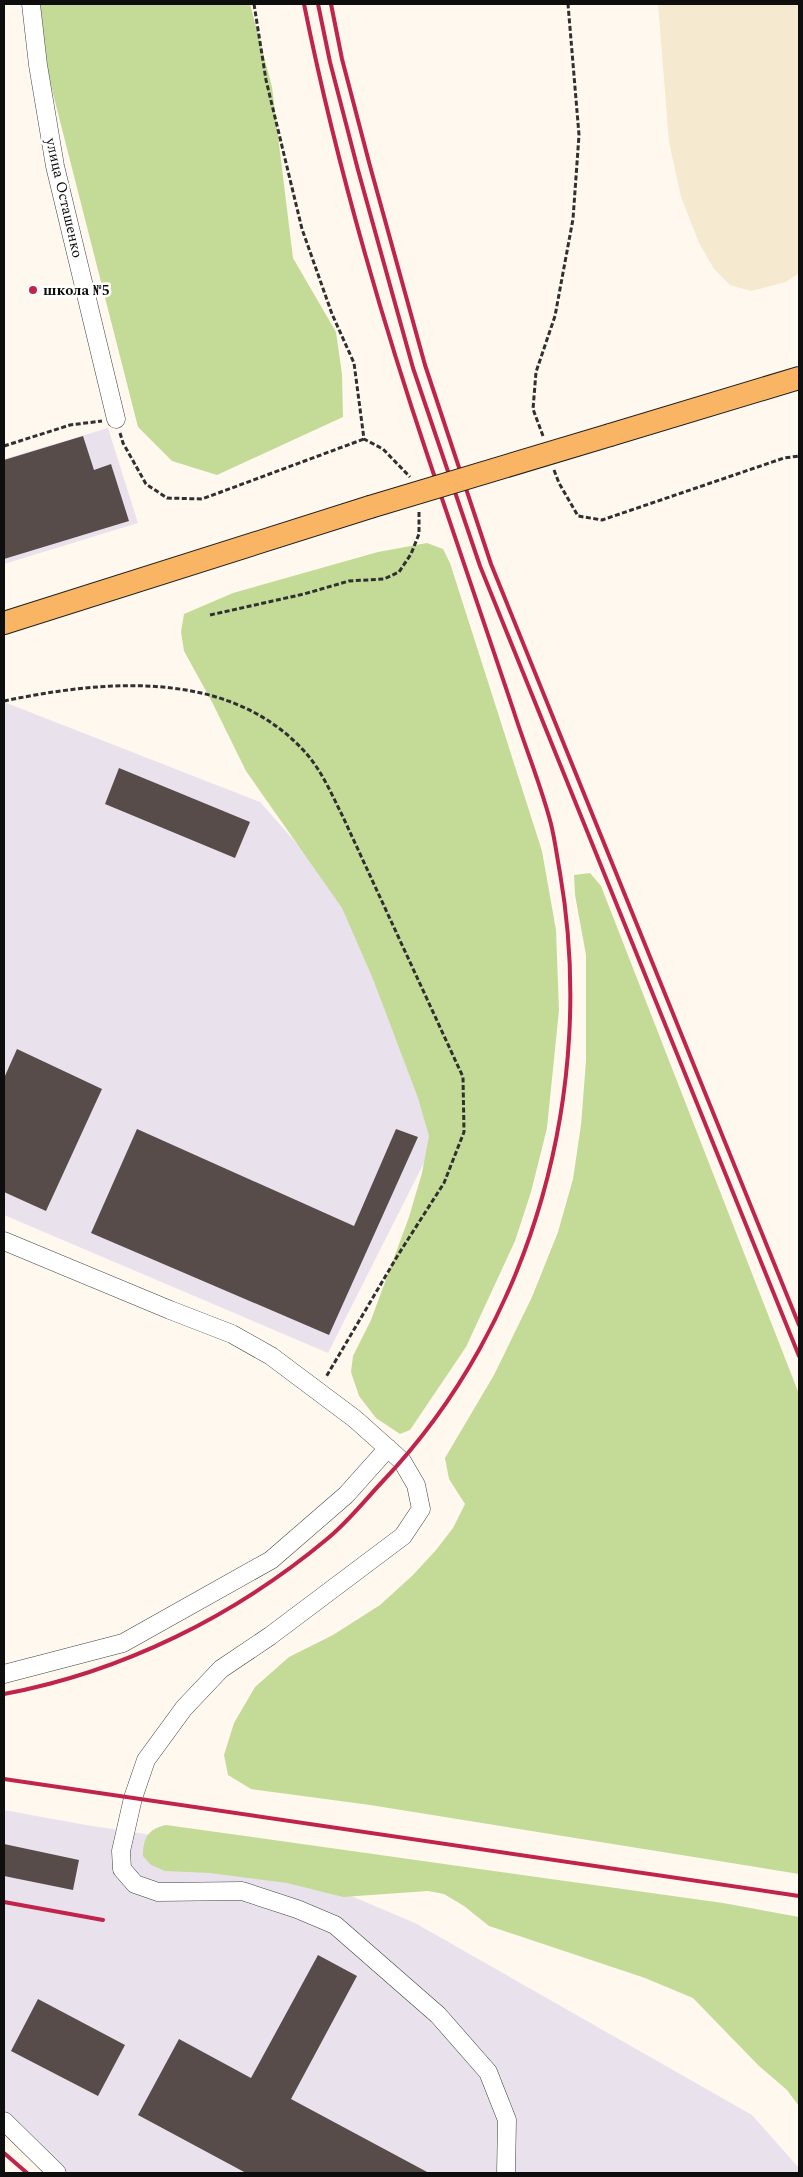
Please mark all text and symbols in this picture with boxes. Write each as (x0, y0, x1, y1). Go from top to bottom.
street label: улица Осташенко (39, 135, 89, 260)
place label: школа №5 (43, 279, 110, 302)
marker: школа №5 (27, 284, 39, 296)

